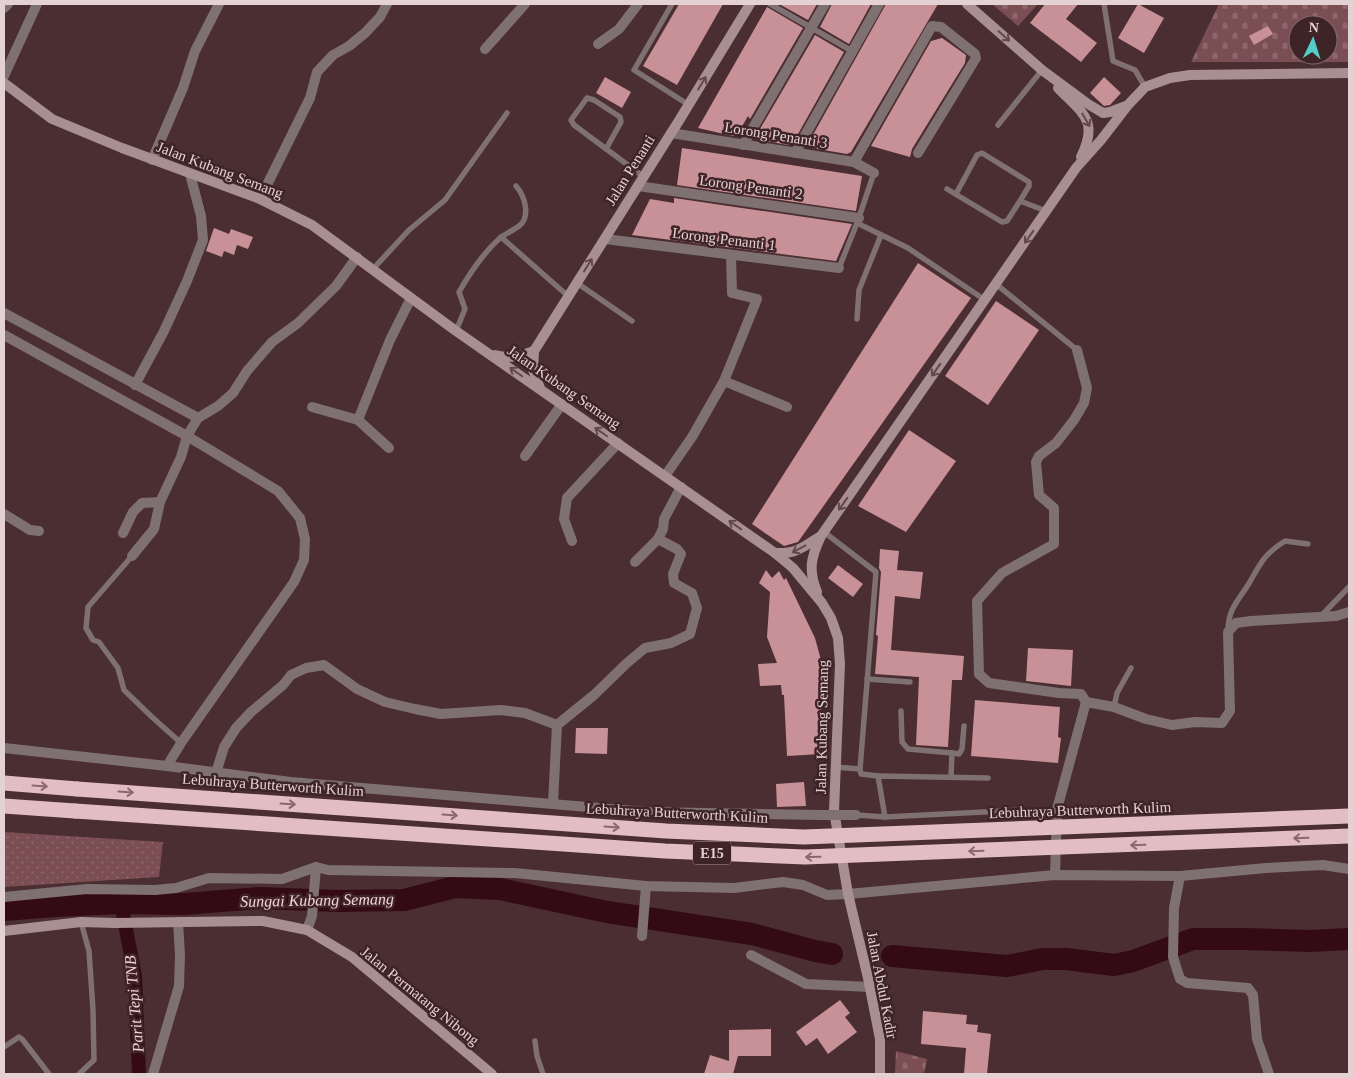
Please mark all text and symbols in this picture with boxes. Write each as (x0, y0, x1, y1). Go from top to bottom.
north arrow (1288, 15, 1338, 65)
text: N (1308, 20, 1319, 35)
one-way arrow (997, 30, 1010, 42)
one-way arrow (698, 77, 708, 91)
one-way arrow (1081, 113, 1091, 127)
street label: Lorong Penanti 3 (723, 119, 829, 151)
street label: Jalan Penanti (602, 132, 658, 208)
street label: Jalan Kubang Semang (155, 138, 286, 202)
street label: Lorong Penanti 2 (698, 172, 804, 202)
street label: Lorong Penanti 1 (671, 225, 777, 253)
one-way arrow (1024, 230, 1034, 244)
one-way arrow (583, 258, 593, 272)
street label: Jalan Kubang Semang (504, 342, 624, 432)
one-way arrow (931, 363, 941, 377)
one-way arrow (509, 367, 523, 377)
one-way arrow (594, 427, 608, 437)
one-way arrow (838, 497, 848, 511)
one-way arrow (728, 520, 742, 530)
one-way arrow (792, 545, 807, 554)
street label: Jalan Kubang Semang (813, 659, 831, 794)
street label: Lebuhraya Butterworth Kulim (181, 771, 365, 799)
one-way arrow (32, 781, 48, 791)
one-way arrow (117, 787, 133, 797)
one-way arrow (279, 799, 295, 808)
street label: Lebuhraya Butterworth Kulim (989, 799, 1172, 821)
street label: Lebuhraya Butterworth Kulim (585, 800, 769, 826)
one-way arrow (441, 811, 457, 820)
one-way arrow (604, 823, 620, 832)
one-way arrow (1293, 834, 1309, 843)
one-way arrow (1130, 840, 1146, 849)
road number: E15 (693, 841, 731, 864)
one-way arrow (968, 846, 984, 856)
one-way arrow (806, 852, 822, 861)
water label: Sungai Kubang Semang (240, 890, 394, 911)
street label: Jalan Abdul Kadir (864, 930, 900, 1040)
street label: Jalan Permatang Nibong (358, 943, 483, 1049)
water label: Parit Tepi TNB (121, 955, 148, 1054)

